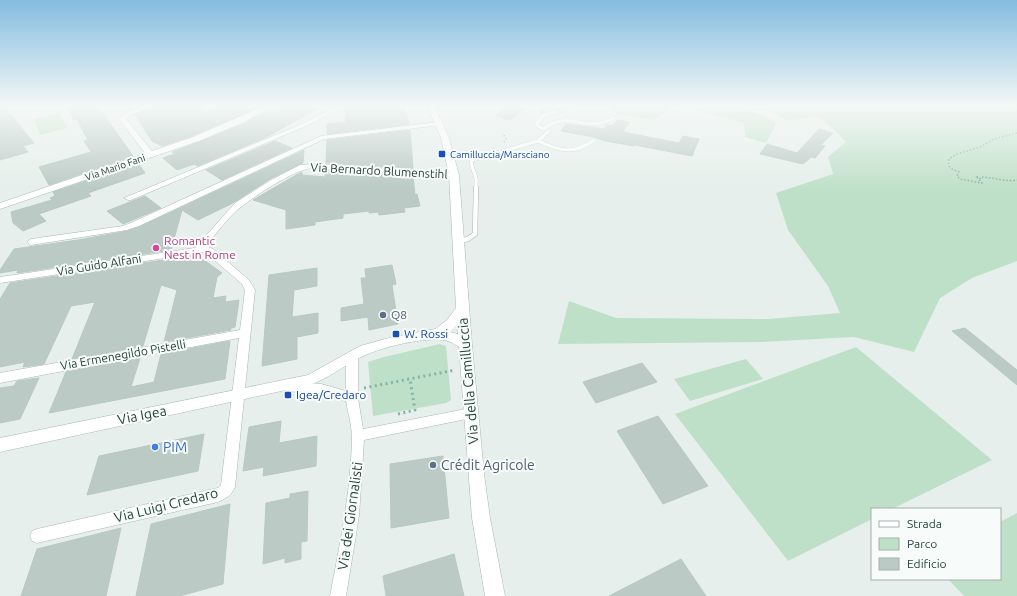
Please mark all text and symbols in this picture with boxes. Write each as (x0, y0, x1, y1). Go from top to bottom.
marker: Camilluccia/Marsciano (437, 149, 447, 159)
place label: Camilluccia/Marsciano (450, 149, 550, 160)
street label: Via Mario Fani (84, 152, 147, 183)
street label: Via Bernardo Blumenstihl (310, 160, 448, 181)
place label: Romantic Nest in Rome (164, 234, 236, 261)
marker: Romantic Nest in Rome (151, 243, 161, 253)
street label: Via Guido Alfani (56, 251, 142, 278)
place label: Q8 (391, 308, 407, 321)
marker: Q8 (378, 310, 388, 320)
street label: Via della Camilluccia (454, 317, 482, 445)
place label: W. Rossi (404, 327, 448, 340)
marker: W. Rossi (391, 329, 401, 339)
street label: Via Ermenegildo Pistelli (59, 337, 187, 372)
place label: Igea/Credaro (296, 388, 366, 401)
marker: Igea/Credaro (283, 390, 293, 400)
street label: Via Igea (116, 402, 168, 428)
place label: PIM (163, 439, 187, 455)
marker: PIM (150, 442, 160, 452)
place label: Crédit Agricole (441, 457, 535, 473)
marker: Crédit Agricole (428, 460, 438, 470)
street label: Via dei Giornalisti (334, 461, 366, 571)
street label: Via Luigi Credaro (112, 484, 220, 526)
legend (871, 508, 1001, 580)
text: Strada (907, 517, 942, 530)
text: Parco (907, 537, 937, 550)
text: Edificio (907, 557, 947, 570)

